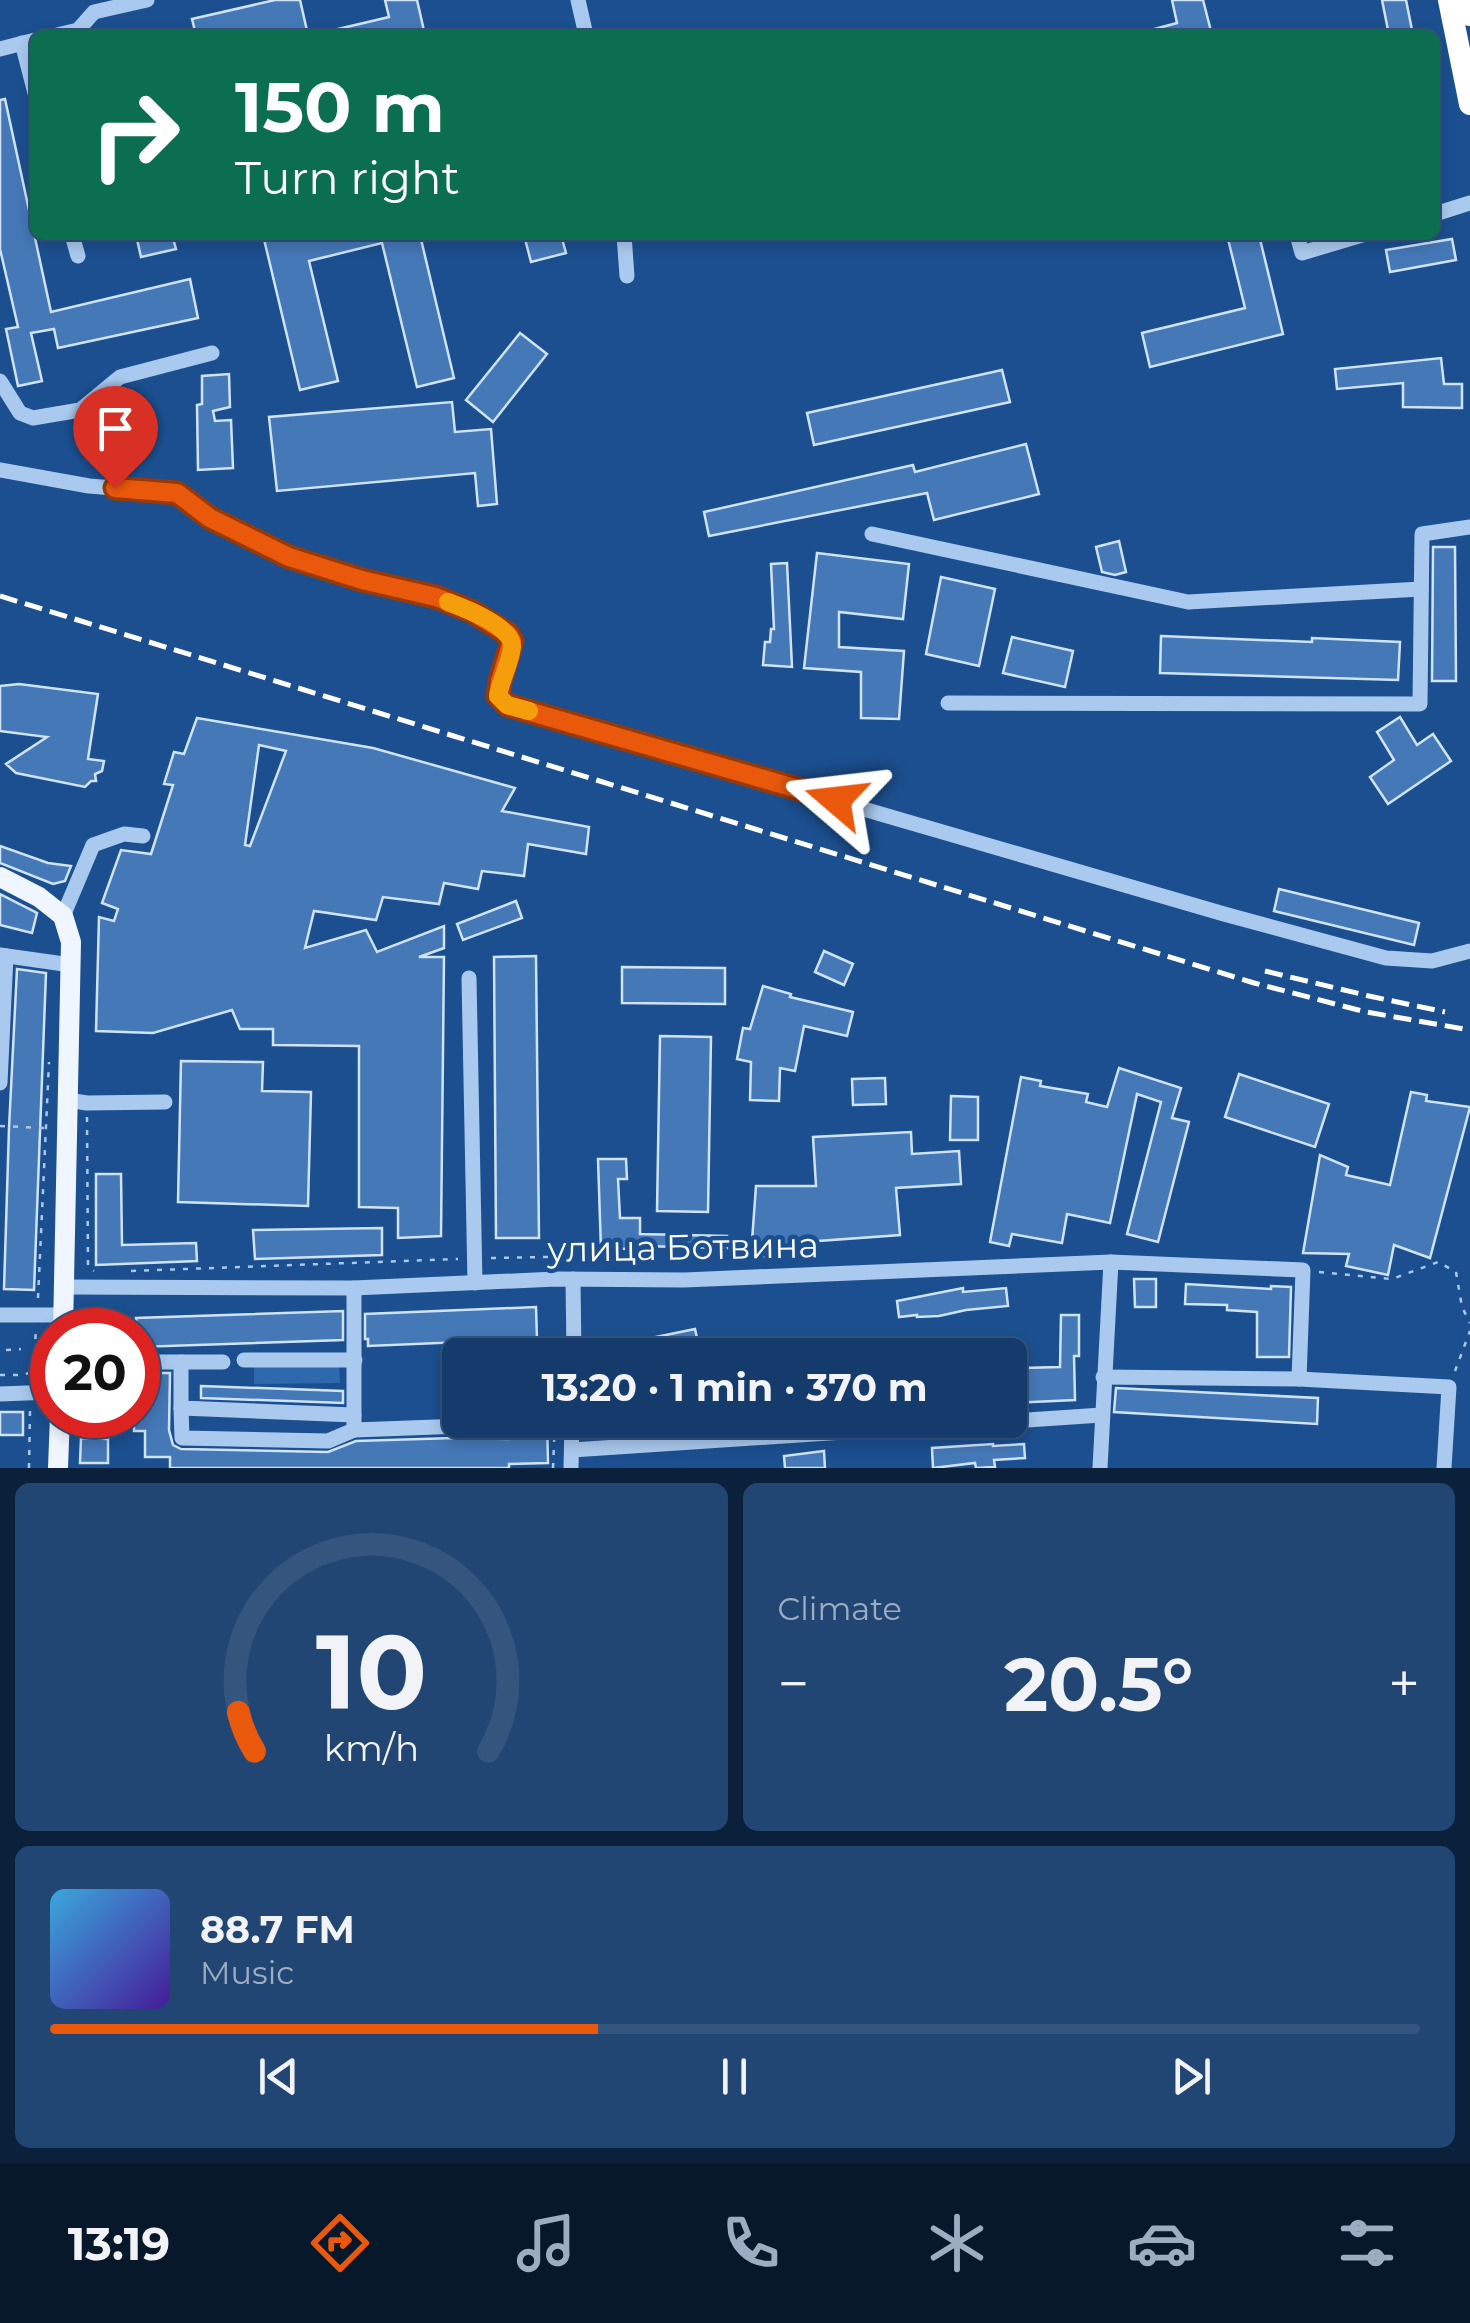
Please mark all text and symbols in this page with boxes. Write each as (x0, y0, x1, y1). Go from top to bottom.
text: 150 m (235, 64, 445, 150)
icon: right (70, 70, 200, 200)
text: Turn right (235, 150, 460, 205)
pin (73, 386, 158, 489)
icon: arrive (88, 401, 143, 456)
position arrow (784, 748, 888, 852)
street label: улица Ботвина (546, 1223, 819, 1271)
speed limit sign: 20 (30, 1308, 160, 1438)
text: 13:20 · 1 min · 370 m (541, 1364, 928, 1411)
text: Climate (778, 1589, 902, 1628)
text: 10 (316, 1608, 427, 1735)
text: 20.5° (1004, 1638, 1193, 1730)
text: − (778, 1650, 809, 1717)
text: + (1388, 1650, 1420, 1717)
text: km/h (324, 1726, 419, 1770)
text: 88.7 FM (200, 1906, 355, 1953)
text: Music (200, 1953, 294, 1992)
icon: previous (251, 2049, 306, 2104)
icon: pause (707, 2049, 762, 2104)
icon: next (1164, 2049, 1219, 2104)
icon: directions (305, 2208, 375, 2278)
icon: music (511, 2208, 581, 2278)
icon: phone (716, 2208, 786, 2278)
icon: climate (922, 2208, 992, 2278)
icon: car (1127, 2208, 1197, 2278)
icon: filters (1332, 2208, 1402, 2278)
text: 13:19 (68, 2216, 170, 2271)

